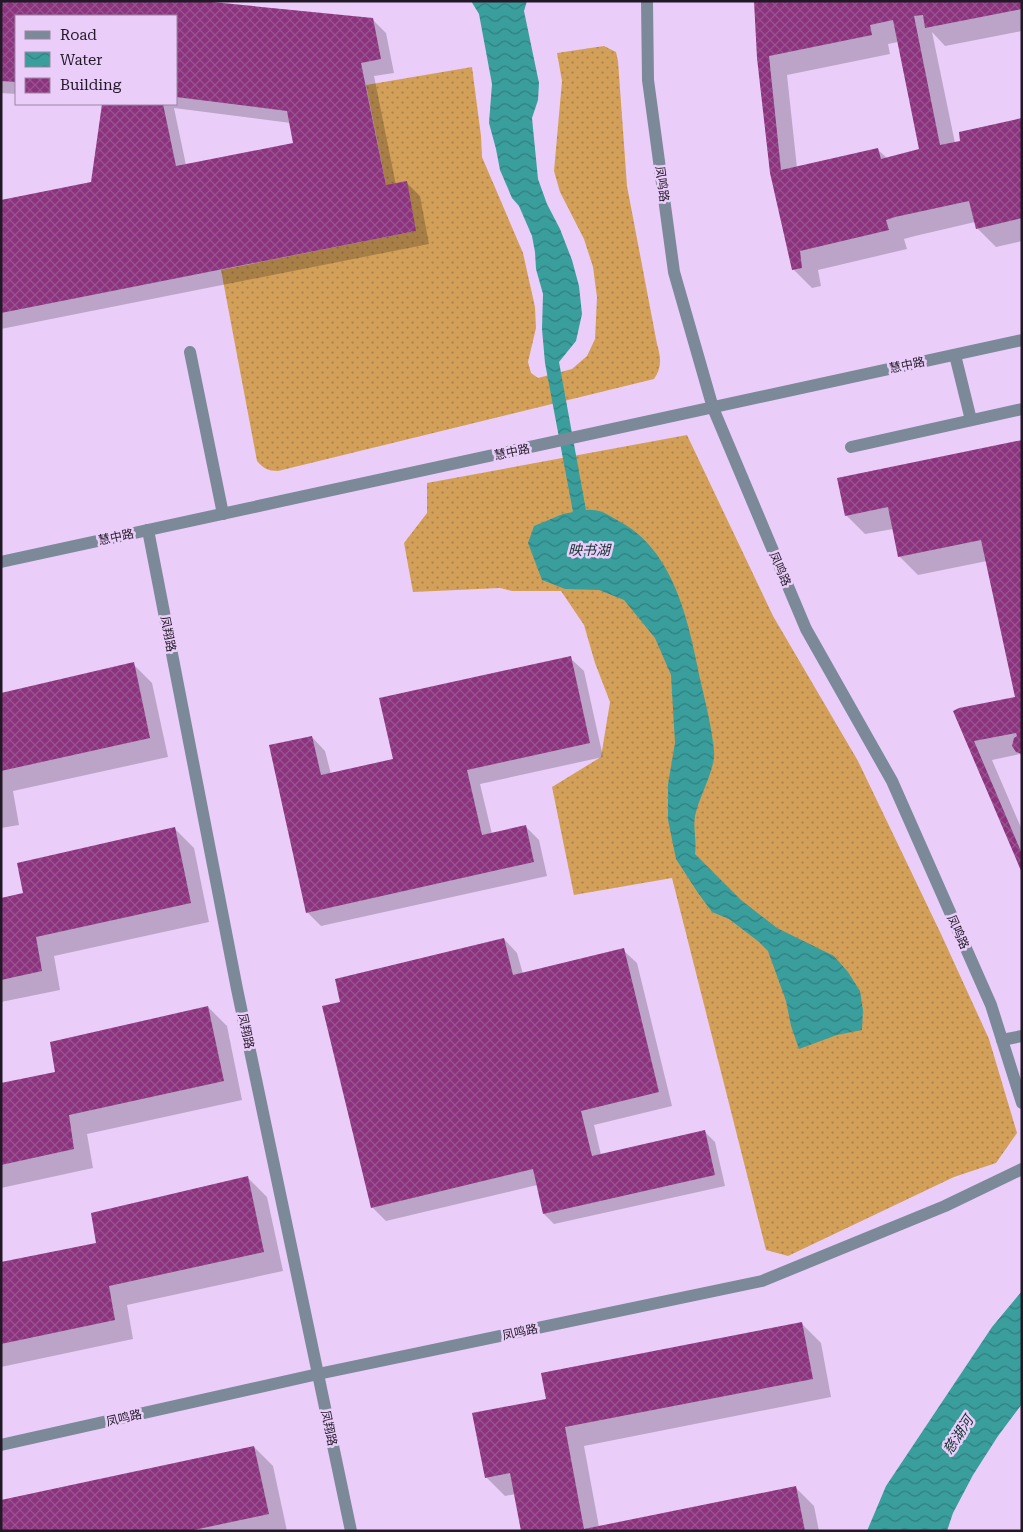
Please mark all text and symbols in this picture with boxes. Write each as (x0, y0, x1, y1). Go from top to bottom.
legend (15, 15, 178, 105)
text: Road (60, 26, 97, 44)
text: Water (60, 51, 102, 69)
text: Building (60, 76, 122, 94)
street label: 凤鸣路 (653, 165, 671, 203)
street label: 慧中路 (888, 354, 926, 376)
street label: 慧中路 (493, 441, 531, 463)
street label: 慧中路 (97, 526, 135, 548)
water label: 映书湖 (568, 542, 612, 558)
street label: 凤鸣路 (767, 550, 793, 588)
street label: 凤翔路 (158, 615, 178, 653)
street label: 凤鸣路 (944, 913, 972, 951)
street label: 凤翔路 (235, 1012, 257, 1050)
street label: 凤鸣路 (501, 1321, 539, 1343)
street label: 凤鸣路 (105, 1407, 143, 1429)
street label: 凤翔路 (318, 1409, 340, 1447)
water label: 慈湖河 (940, 1411, 978, 1457)

